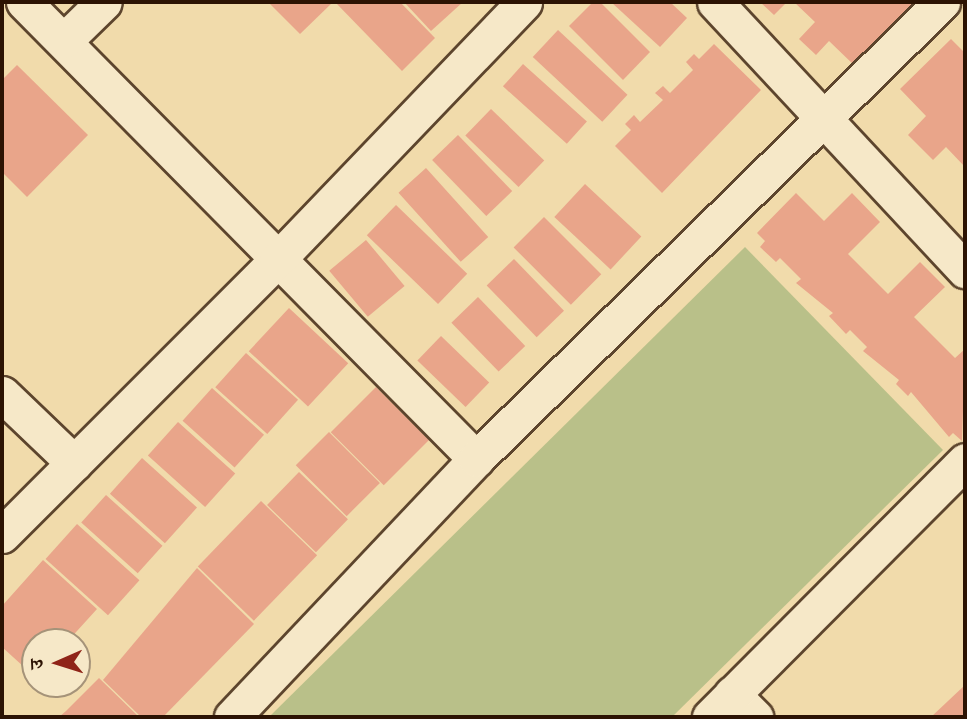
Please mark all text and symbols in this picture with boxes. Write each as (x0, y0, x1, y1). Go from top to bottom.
north arrow (21, 628, 91, 698)
text: उ (24, 658, 50, 670)

